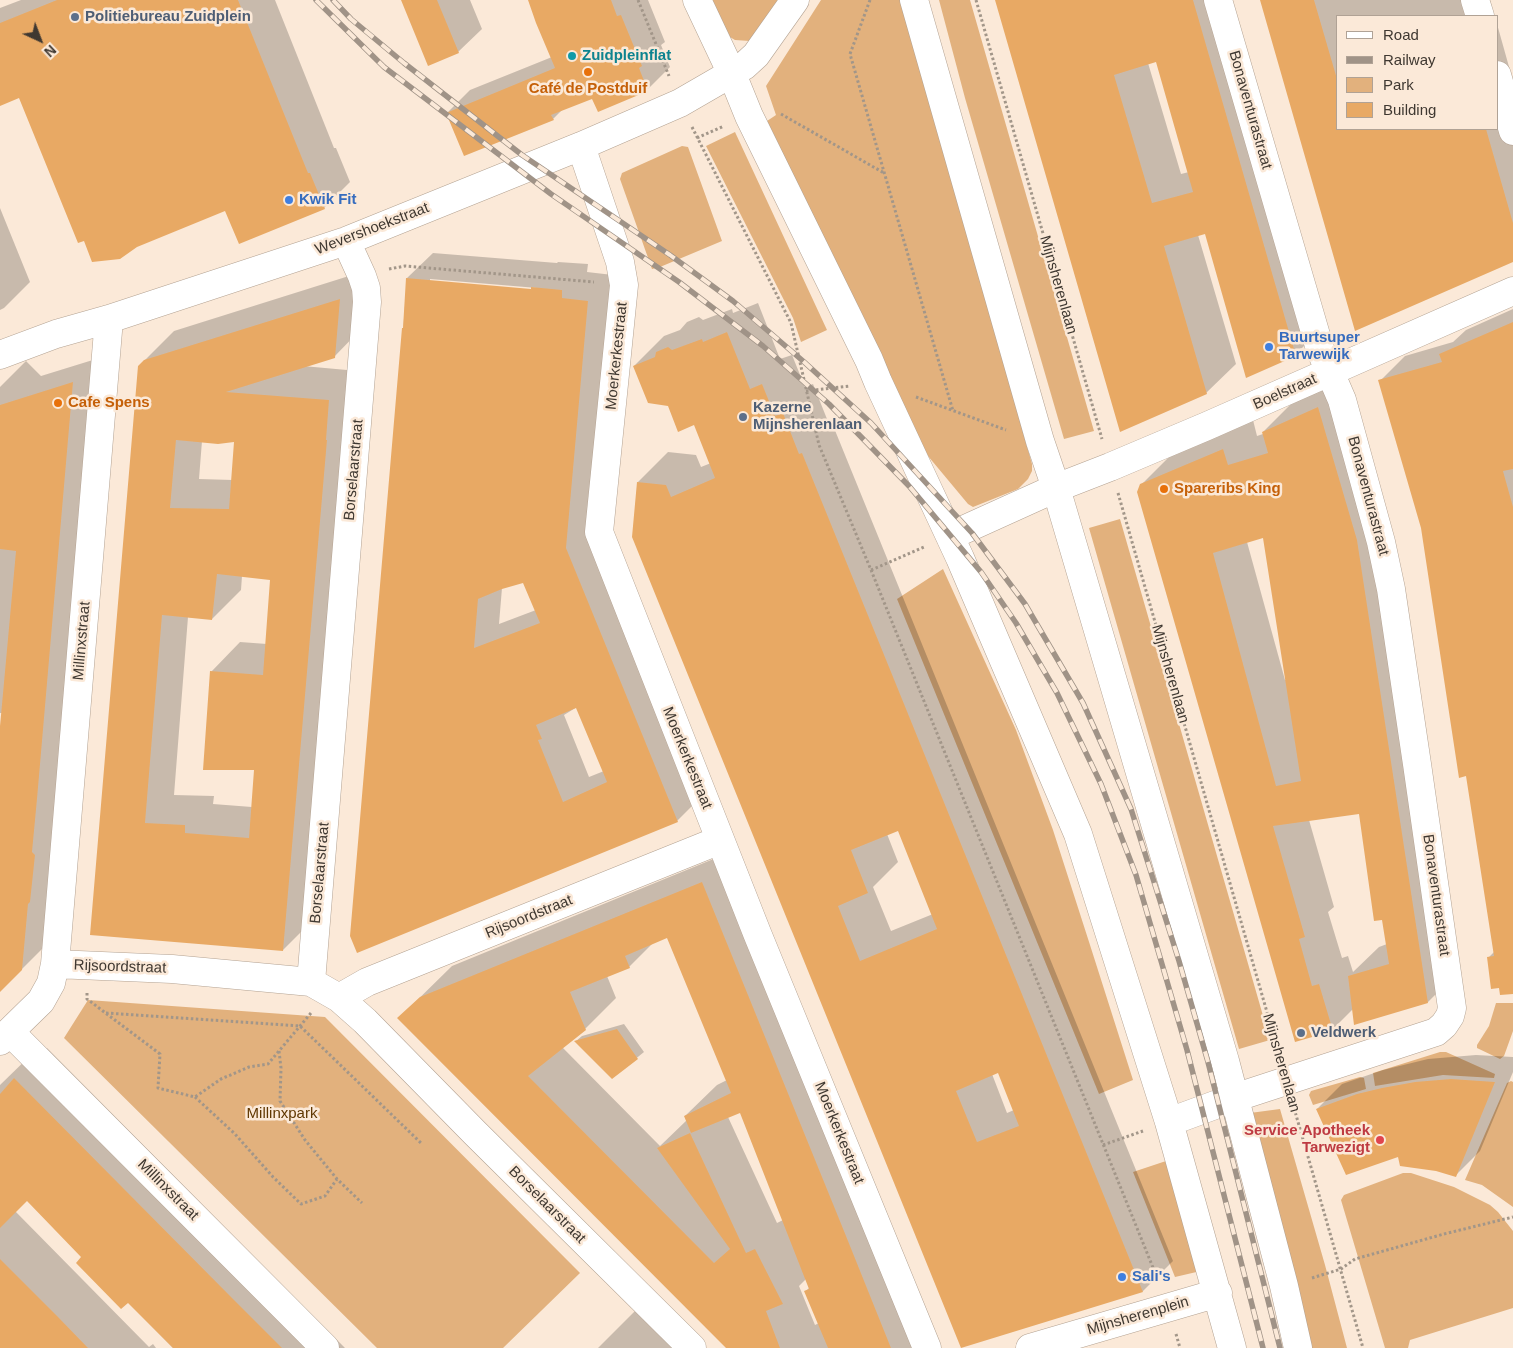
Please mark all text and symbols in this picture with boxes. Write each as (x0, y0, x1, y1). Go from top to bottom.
place label: Politiebureau Zuidplein (85, 8, 251, 26)
marker: Politiebureau Zuidplein (69, 11, 81, 23)
north arrow (15, 15, 65, 65)
legend (1336, 15, 1498, 130)
text: Road (1383, 26, 1419, 43)
text: N (41, 42, 59, 60)
place label: Zuidpleinflat (582, 47, 671, 65)
street label: Bonaventurastraat (1224, 49, 1276, 171)
marker: Zuidpleinflat (566, 50, 578, 62)
text: Railway (1383, 51, 1436, 68)
marker: Café de Postduif (582, 66, 594, 78)
text: Park (1383, 76, 1414, 93)
place label: Café de Postduif (529, 80, 647, 98)
text: Building (1383, 101, 1436, 118)
place label: Kwik Fit (299, 191, 357, 209)
marker: Kwik Fit (283, 194, 295, 206)
street label: Wevershoekstraat (312, 199, 432, 259)
street label: Mijnsherenlaan (1035, 234, 1081, 336)
street label: Moerkerkestraat (602, 301, 632, 411)
place label: Buurtsuper Tarwewijk (1279, 329, 1360, 364)
marker: Buurtsuper Tarwewijk (1263, 341, 1275, 353)
street label: Boelstraat (1250, 370, 1320, 414)
place label: Cafe Spens (68, 394, 150, 412)
marker: Cafe Spens (52, 397, 64, 409)
place label: Kazerne Mijnsherenlaan (753, 399, 862, 434)
marker: Kazerne Mijnsherenlaan (737, 411, 749, 423)
street label: Borselaarstraat (341, 419, 367, 521)
street label: Bonaventurastraat (1343, 434, 1393, 558)
place label: Spareribs King (1174, 480, 1281, 498)
marker: Spareribs King (1158, 483, 1170, 495)
street label: Millinxstraat (70, 601, 94, 681)
street label: Mijnsherenlaan (1147, 623, 1193, 725)
street label: Moerkerkestraat (658, 704, 716, 812)
street label: Borselaarstraat (307, 822, 333, 924)
street label: Bonaventurastraat (1419, 833, 1453, 957)
street label: Rijsoordstraat (483, 891, 575, 943)
street label: Rijsoordstraat (73, 956, 167, 978)
street label: Mijnsherenlaan (1258, 1012, 1304, 1114)
place label: Veldwerk (1311, 1024, 1376, 1042)
marker: Veldwerk (1295, 1027, 1307, 1039)
street label: Moerkerkestraat (810, 1079, 868, 1187)
park label: Millinxpark (247, 1105, 317, 1123)
place label: Service Apotheek Tarwezigt (1244, 1122, 1370, 1157)
marker: Service Apotheek Tarwezigt (1374, 1134, 1386, 1146)
street label: Millinxstraat (134, 1156, 202, 1224)
street label: Borselaarstraat (505, 1163, 589, 1247)
place label: Sali's (1132, 1268, 1171, 1286)
marker: Sali's (1116, 1271, 1128, 1283)
street label: Mijnsherenplein (1085, 1293, 1191, 1339)

